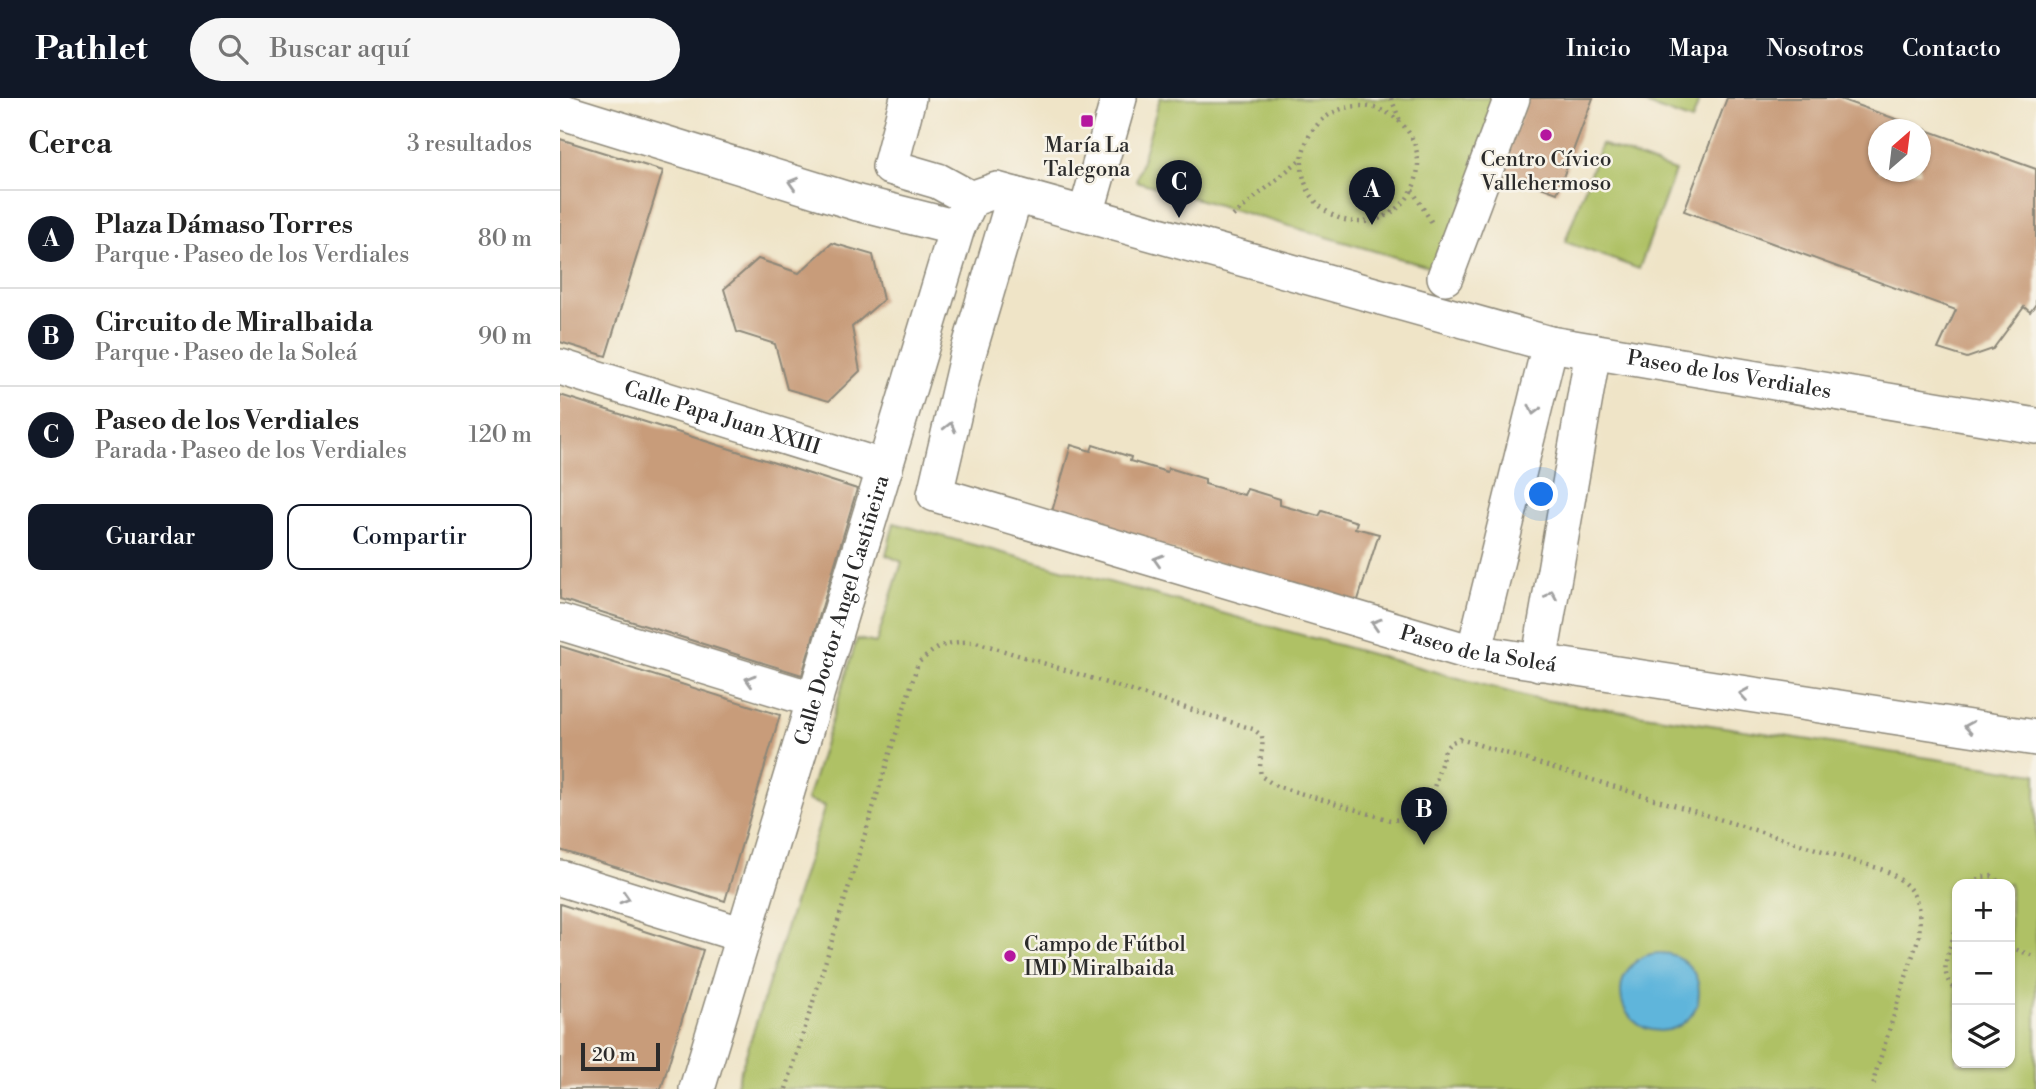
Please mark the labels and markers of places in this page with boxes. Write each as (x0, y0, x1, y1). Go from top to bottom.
marker: María La Talegona (1079, 113, 1095, 129)
marker: Centro Cívico Vallehermoso (1538, 127, 1554, 143)
place label: María La Talegona (1044, 133, 1131, 183)
place label: Centro Cívico Vallehermoso (1480, 147, 1612, 197)
pin: C (1156, 160, 1202, 218)
pin: A (1349, 167, 1395, 225)
pin: B (1401, 787, 1447, 845)
place label: Campo de Fútbol IMD Miralbaida (1024, 932, 1186, 982)
marker: Campo de Fútbol IMD Miralbaida (1002, 948, 1018, 964)

